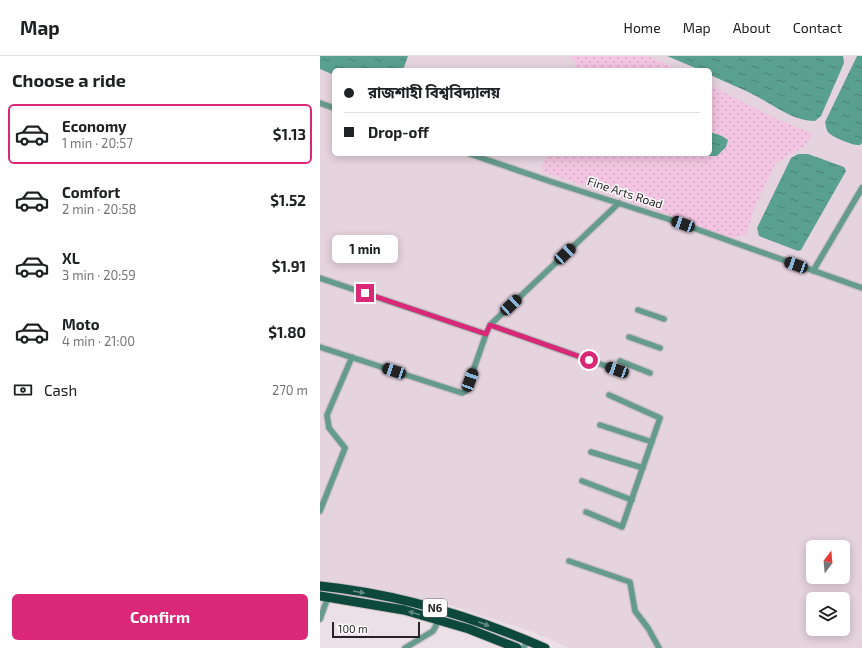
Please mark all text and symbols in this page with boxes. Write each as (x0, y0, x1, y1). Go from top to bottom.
text: Map (20, 16, 60, 39)
text: Home (624, 19, 661, 36)
text: Map (683, 19, 711, 36)
text: About (733, 19, 771, 36)
text: Contact (793, 19, 842, 36)
text: Choose a ride (12, 69, 126, 91)
text: রাজশাহী বিশ্ববিদ্যালয় (368, 83, 500, 101)
icon: car (14, 116, 50, 152)
text: Economy (62, 117, 127, 135)
text: Drop-off (368, 123, 429, 141)
text: $1.13 (273, 125, 306, 143)
text: 1 min · 20:57 (62, 135, 133, 151)
street label: Fine Arts Road (586, 173, 665, 211)
icon: car (14, 182, 50, 218)
text: Comfort (62, 183, 120, 201)
text: $1.52 (270, 191, 306, 209)
text: 2 min · 20:58 (62, 201, 136, 217)
car (670, 214, 696, 234)
callout: 1 min (332, 235, 398, 263)
text: 1 min (349, 241, 381, 257)
car (552, 241, 578, 267)
icon: car (14, 248, 50, 284)
text: XL (62, 249, 80, 267)
car (783, 255, 809, 275)
text: $1.91 (272, 257, 306, 275)
text: 3 min · 20:59 (62, 267, 136, 283)
route end (356, 284, 374, 302)
car (498, 292, 524, 318)
icon: car (14, 314, 50, 350)
text: Moto (62, 315, 100, 333)
text: $1.80 (268, 323, 306, 341)
text: 4 min · 21:00 (62, 333, 135, 349)
route start (580, 351, 598, 369)
car (604, 360, 630, 380)
car (381, 362, 407, 380)
car (460, 367, 480, 393)
icon: cash (12, 379, 34, 401)
text: Cash (44, 381, 77, 399)
text: 270 m (272, 382, 308, 398)
north arrow (806, 540, 850, 584)
map controls (806, 540, 850, 636)
one-way arrow (352, 589, 365, 595)
button: layers (806, 592, 850, 636)
button: Confirm (12, 594, 308, 640)
road number: N6 (423, 599, 447, 617)
one-way arrow (408, 610, 420, 616)
scale bar (332, 620, 420, 639)
one-way arrow (479, 621, 491, 627)
text: 100 m (338, 622, 368, 635)

